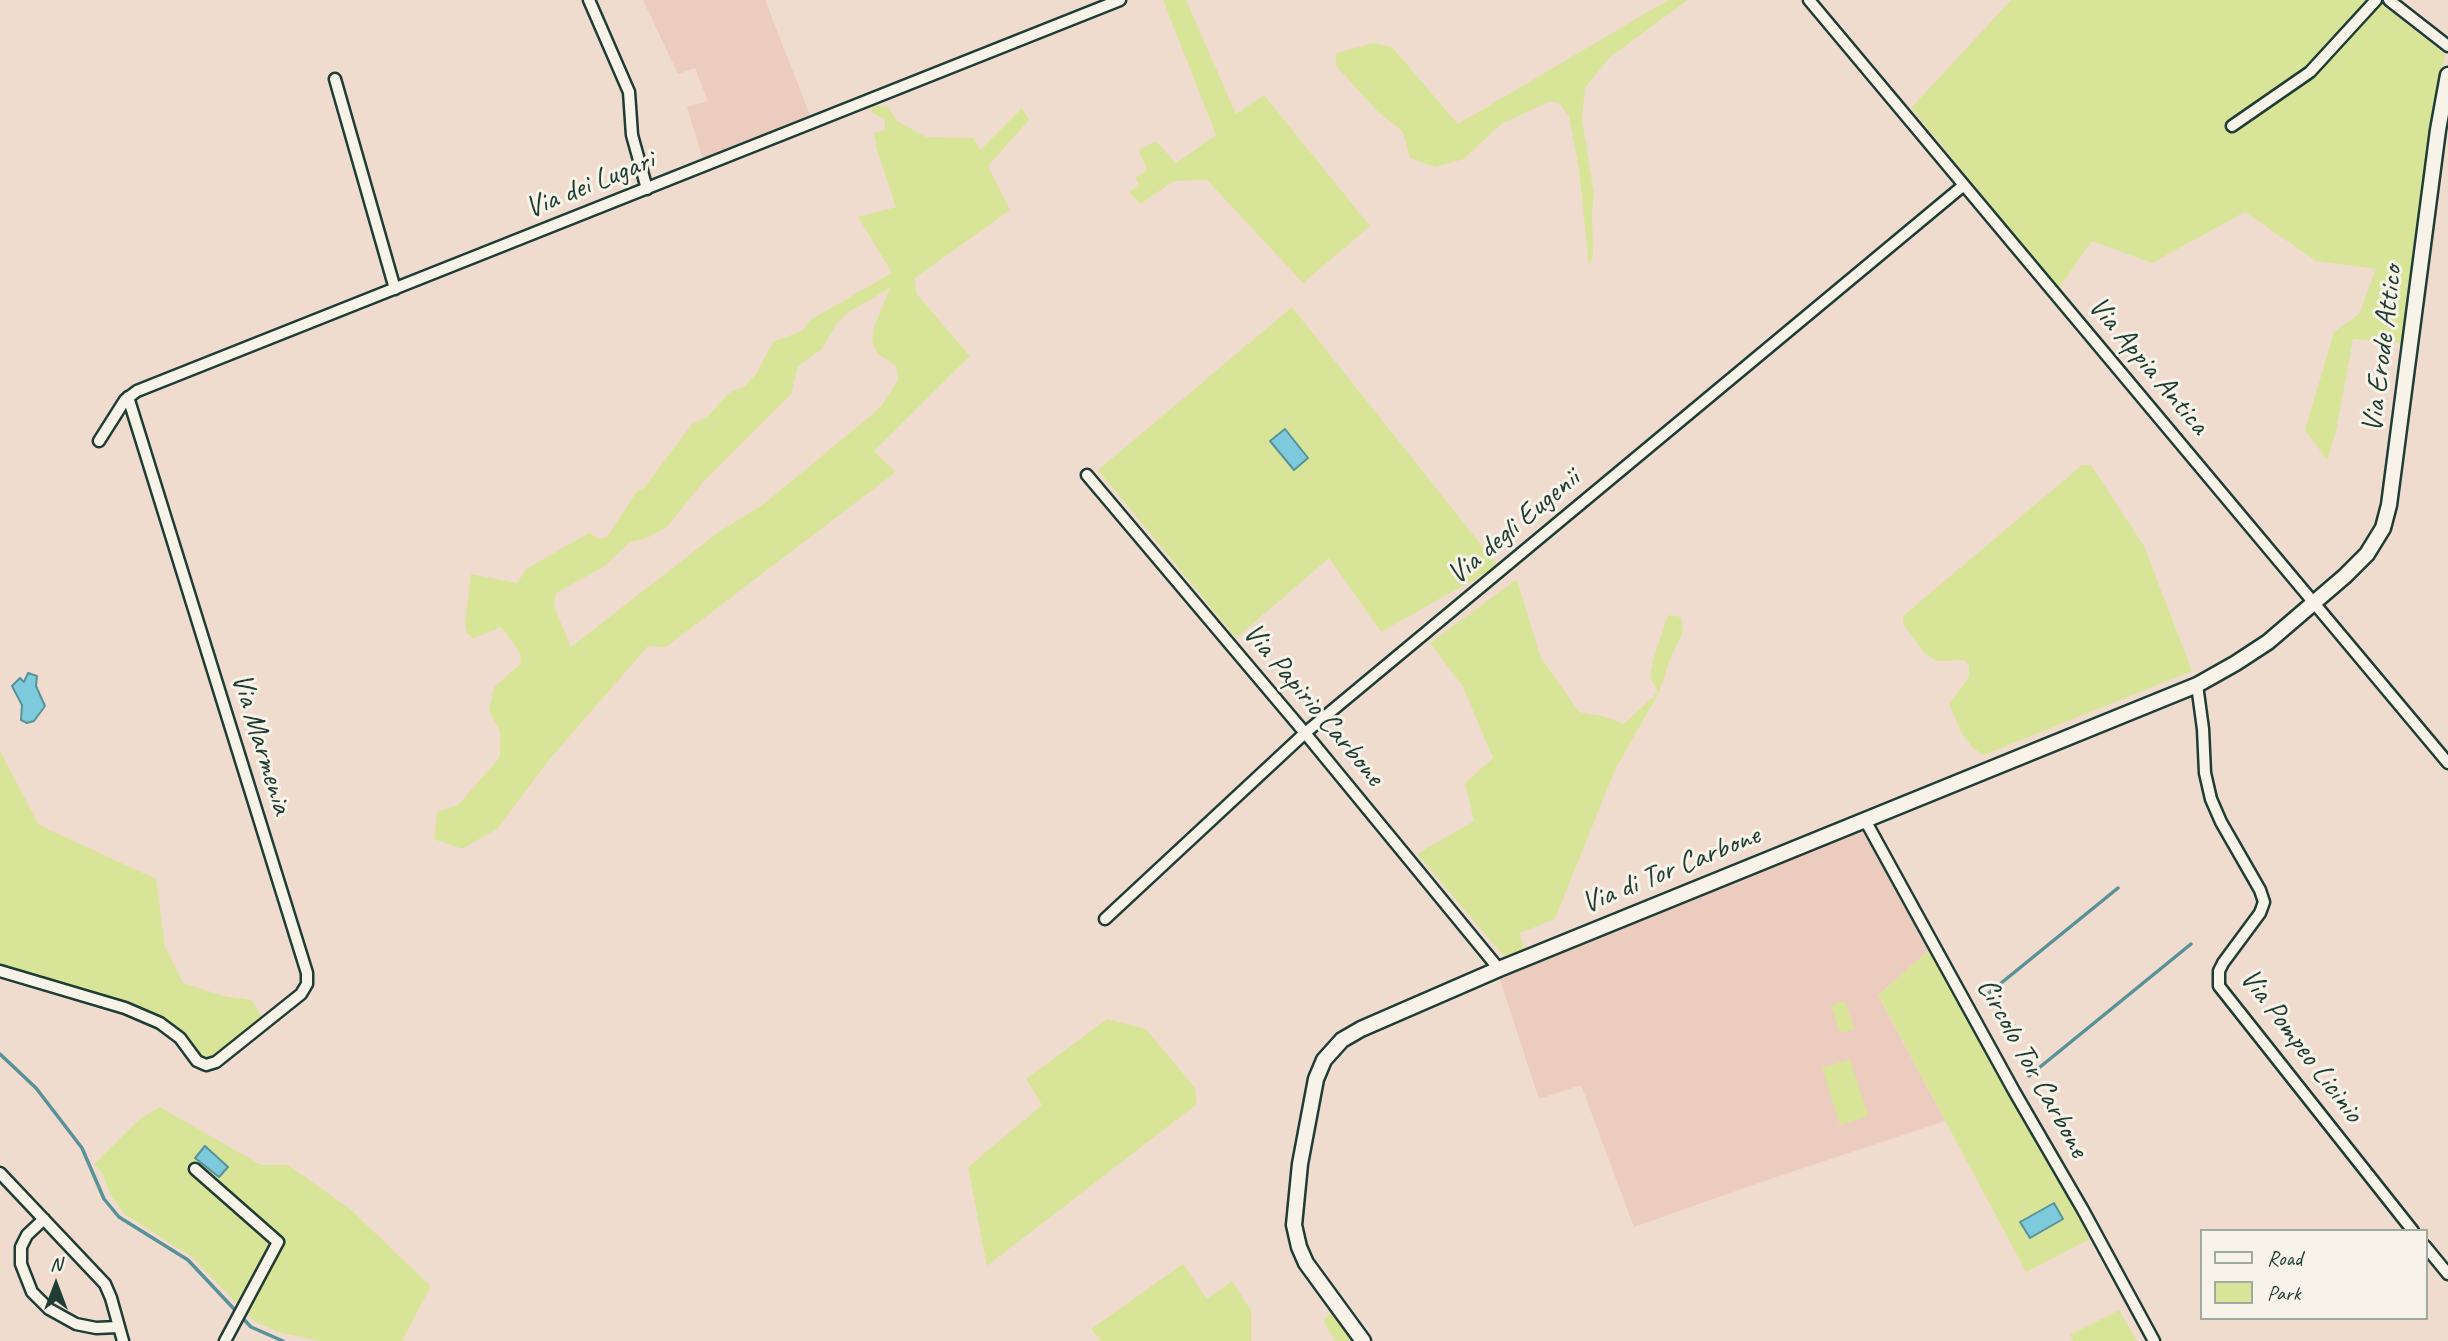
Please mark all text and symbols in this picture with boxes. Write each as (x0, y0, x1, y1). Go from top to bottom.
street label: Via dei Lugari (520, 143, 660, 227)
street label: Via Erode Attico (2355, 263, 2411, 435)
street label: Via Appia Antica (2080, 290, 2216, 442)
street label: Via degli Eugenii (1440, 461, 1588, 593)
street label: Via Papirio Carbone (1234, 616, 1392, 794)
street label: Via Marmenia (223, 669, 299, 819)
street label: Via di Tor Carbone (1577, 818, 1765, 922)
street label: Via Pompeo Licinio (2231, 962, 2371, 1130)
street label: Circolo Tor Carbone (1968, 972, 2096, 1164)
legend (2200, 1229, 2427, 1320)
text: Road (2267, 1245, 2302, 1271)
north arrow (21, 1250, 91, 1320)
text: N (50, 1252, 62, 1276)
text: Park (2267, 1280, 2300, 1306)

